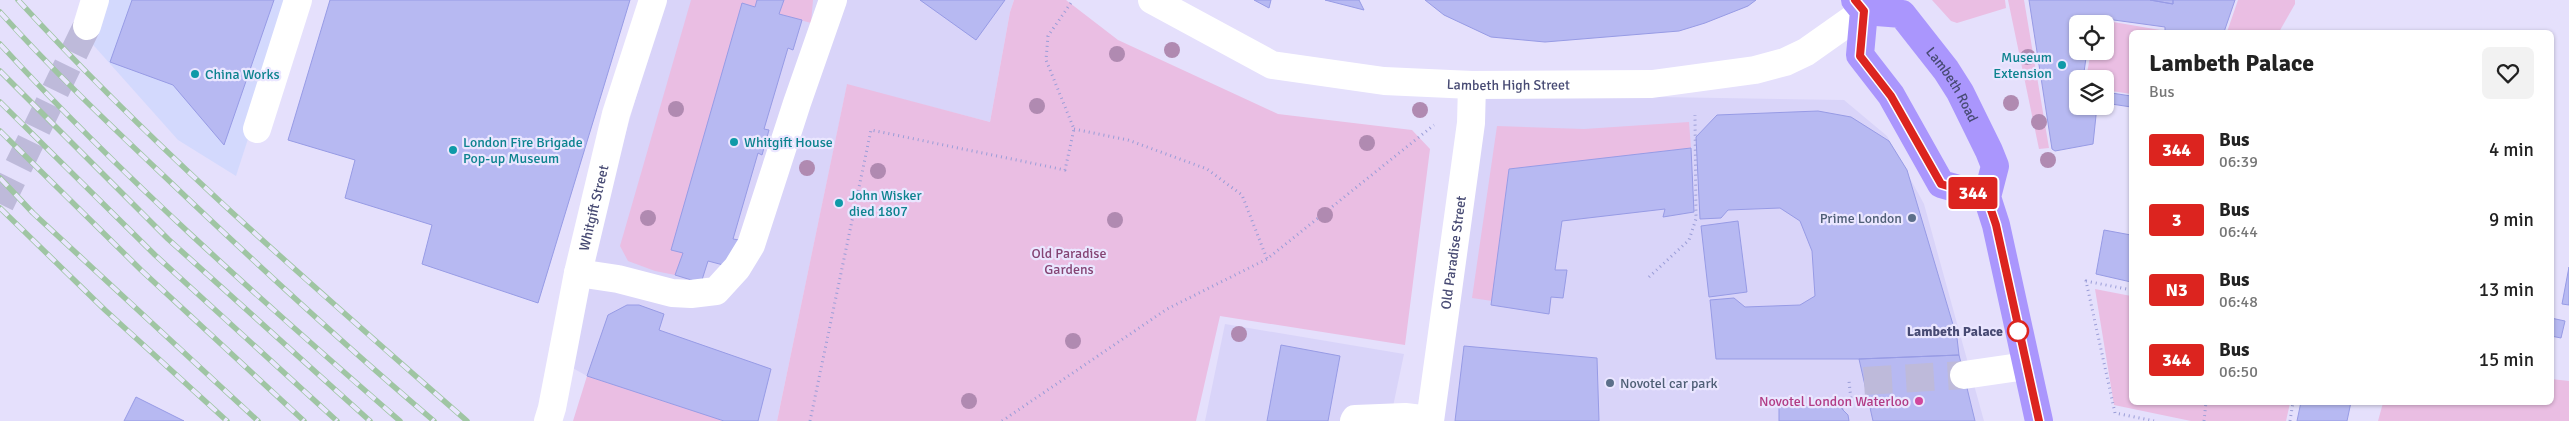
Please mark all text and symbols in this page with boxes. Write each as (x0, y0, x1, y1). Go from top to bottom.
map controls (2069, 15, 2114, 115)
button: locate (2069, 15, 2114, 60)
street label: Lambeth Road (1922, 44, 1981, 125)
button: heart (2482, 47, 2534, 99)
text: Lambeth Palace (2149, 48, 2314, 78)
place label: Museum Extension (1993, 49, 2052, 82)
marker: Museum Extension (2056, 59, 2068, 71)
place label: China Works (205, 66, 280, 83)
marker: China Works (189, 68, 201, 80)
button: layers (2069, 70, 2114, 115)
street label: Lambeth High Street (1446, 76, 1570, 94)
text: Bus (2149, 82, 2174, 102)
text: Bus (2219, 128, 2250, 152)
place label: London Fire Brigade Pop-up Museum (463, 134, 583, 167)
place label: Whitgift House (744, 134, 833, 151)
marker: Whitgift House (728, 136, 740, 148)
text: 4 min (2489, 138, 2534, 162)
text: 344 (2162, 139, 2191, 161)
marker: London Fire Brigade Pop-up Museum (447, 144, 459, 156)
text: 06:39 (2219, 152, 2258, 172)
street label: Whitgift Street (576, 163, 613, 253)
line badge: 344 (1944, 177, 2002, 209)
text: 344 (1958, 182, 1988, 204)
place label: John Wisker died 1807 (849, 187, 922, 220)
street label: Old Paradise Street (1437, 195, 1470, 311)
marker: John Wisker died 1807 (833, 197, 845, 209)
text: Bus (2219, 198, 2250, 222)
text: 9 min (2489, 208, 2534, 232)
text: 3 (2172, 209, 2181, 231)
place label: Prime London (1820, 210, 1902, 227)
marker: Prime London (1906, 212, 1918, 224)
text: 06:44 (2219, 222, 2258, 242)
park label: Old Paradise Gardens (1032, 245, 1106, 278)
text: Bus (2219, 268, 2250, 292)
text: 13 min (2479, 278, 2534, 302)
text: N3 (2165, 279, 2188, 301)
text: 06:48 (2219, 292, 2258, 312)
marker: Lambeth Palace (2007, 320, 2029, 342)
place label: Lambeth Palace (1907, 323, 2003, 340)
text: Bus (2219, 338, 2250, 362)
text: 15 min (2479, 348, 2534, 372)
text: 344 (2162, 349, 2191, 371)
text: 06:50 (2219, 362, 2258, 382)
place label: Novotel car park (1620, 375, 1718, 392)
marker: Novotel car park (1604, 377, 1616, 389)
place label: Novotel London Waterloo (1759, 393, 1909, 410)
marker: Novotel London Waterloo (1913, 395, 1925, 407)

